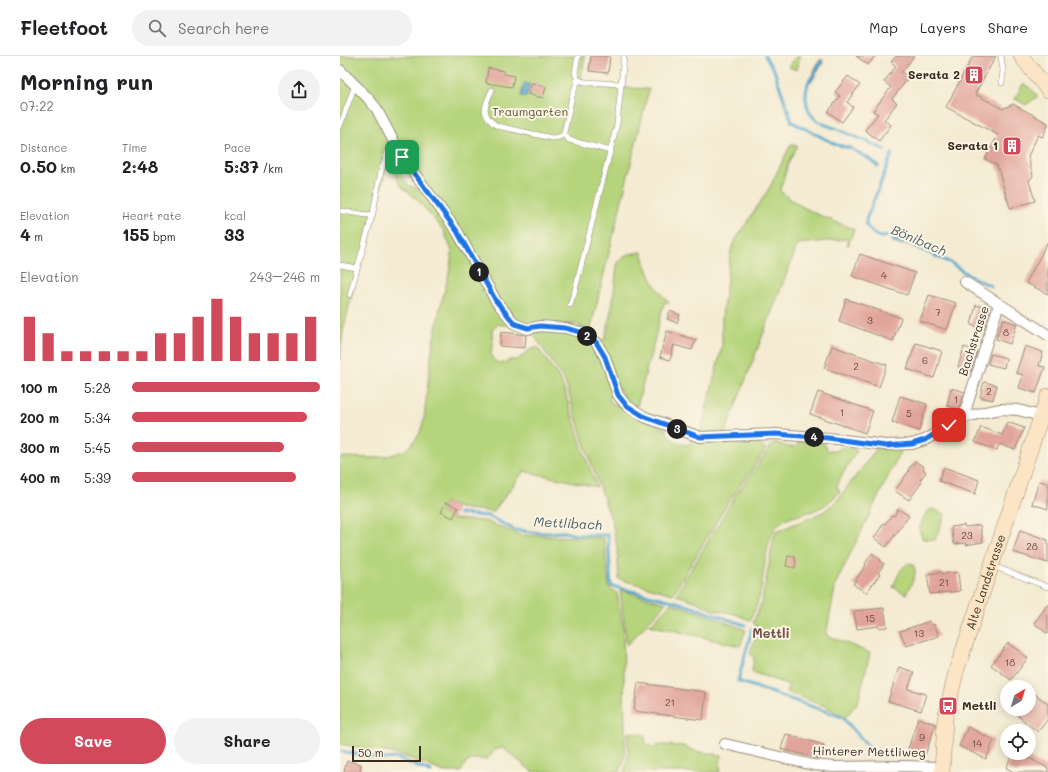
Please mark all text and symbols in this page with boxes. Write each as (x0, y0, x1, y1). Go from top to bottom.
search box (132, 10, 412, 46)
text: Fleetfoot (20, 15, 108, 40)
icon: search (146, 17, 168, 39)
text: Search here (178, 18, 269, 38)
text: Map (869, 18, 898, 37)
text: Layers (920, 18, 966, 37)
text: Share (988, 18, 1028, 37)
building icon: Serata 2 (963, 64, 985, 86)
place label: Serata 2 (908, 66, 960, 82)
text: Morning run (20, 67, 153, 96)
button: share (278, 69, 320, 111)
text: 07:22 (20, 97, 54, 114)
park label: Traumgarten (492, 103, 568, 119)
building icon: Serata 1 (1001, 135, 1023, 157)
place label: Serata 1 (947, 137, 998, 153)
text: Distance (20, 140, 67, 155)
text: Time (122, 140, 147, 155)
text: Pace (224, 140, 251, 155)
pin (385, 140, 419, 174)
icon: arrive (391, 146, 413, 168)
text: 0.50 (20, 155, 57, 177)
text: 2:48 (122, 155, 158, 177)
text: 5:37 (224, 155, 259, 177)
text: km (57, 161, 75, 176)
text: /km (259, 161, 283, 176)
text: Elevation (20, 208, 69, 223)
text: Heart rate (122, 208, 181, 223)
text: kcal (224, 208, 246, 223)
water label: Bönibach (889, 220, 949, 259)
text: 4 (20, 223, 31, 245)
text: 155 (122, 223, 149, 245)
text: 33 (224, 223, 244, 245)
text: m (31, 229, 43, 244)
text: bpm (149, 229, 175, 244)
pin: 1 (469, 262, 489, 282)
text: 1 (477, 264, 481, 279)
text: Elevation (20, 268, 78, 285)
text: 243–246 m (250, 268, 320, 285)
house number: 4 (881, 268, 887, 282)
street label: Bachstrasse (954, 304, 992, 378)
house number: 7 (935, 305, 941, 319)
house number: 3 (867, 313, 873, 327)
house number: 8 (1003, 325, 1009, 339)
pin: 2 (577, 326, 597, 346)
text: 2 (584, 328, 590, 343)
house number: 6 (922, 353, 928, 367)
house number: 2 (853, 359, 859, 373)
text: 100 m (20, 379, 57, 396)
text: 5:28 (84, 379, 111, 396)
house number: 2 (986, 384, 992, 398)
house number: 1 (954, 392, 958, 406)
house number: 1 (840, 405, 844, 419)
house number: 5 (906, 406, 912, 420)
pin (932, 408, 966, 442)
text: 200 m (20, 409, 59, 426)
text: 5:34 (84, 409, 111, 426)
icon: check (938, 414, 960, 436)
pin: 3 (667, 419, 687, 439)
text: 3 (674, 421, 680, 436)
pin: 4 (804, 427, 824, 447)
text: 4 (811, 429, 817, 444)
text: 300 m (20, 439, 60, 456)
text: 5:45 (84, 439, 111, 456)
text: 400 m (20, 469, 60, 486)
text: 5:39 (84, 469, 111, 486)
water label: Mettlibach (533, 512, 603, 533)
house number: 23 (961, 528, 973, 542)
street label: Alte Landstrasse (962, 532, 1008, 632)
house number: 28 (1026, 539, 1038, 553)
house number: 21 (939, 575, 949, 589)
house number: 15 (865, 611, 875, 625)
district label: Mettli (752, 624, 790, 641)
house number: 13 (914, 626, 924, 640)
house number: 18 (1005, 655, 1015, 669)
north arrow (1000, 680, 1036, 716)
map controls (1000, 680, 1036, 760)
house number: 21 (665, 695, 675, 709)
bus stop icon: Mettli (937, 695, 959, 717)
place label: Mettli (962, 697, 997, 713)
button: Save (20, 718, 166, 764)
button: Share (174, 718, 320, 764)
button: locate (1000, 724, 1036, 760)
house number: 9 (919, 730, 925, 744)
house number: 14 (972, 736, 982, 750)
street label: Hinterer Mettliweg (812, 742, 926, 760)
scale bar (352, 744, 421, 763)
text: 50 m (358, 745, 384, 760)

